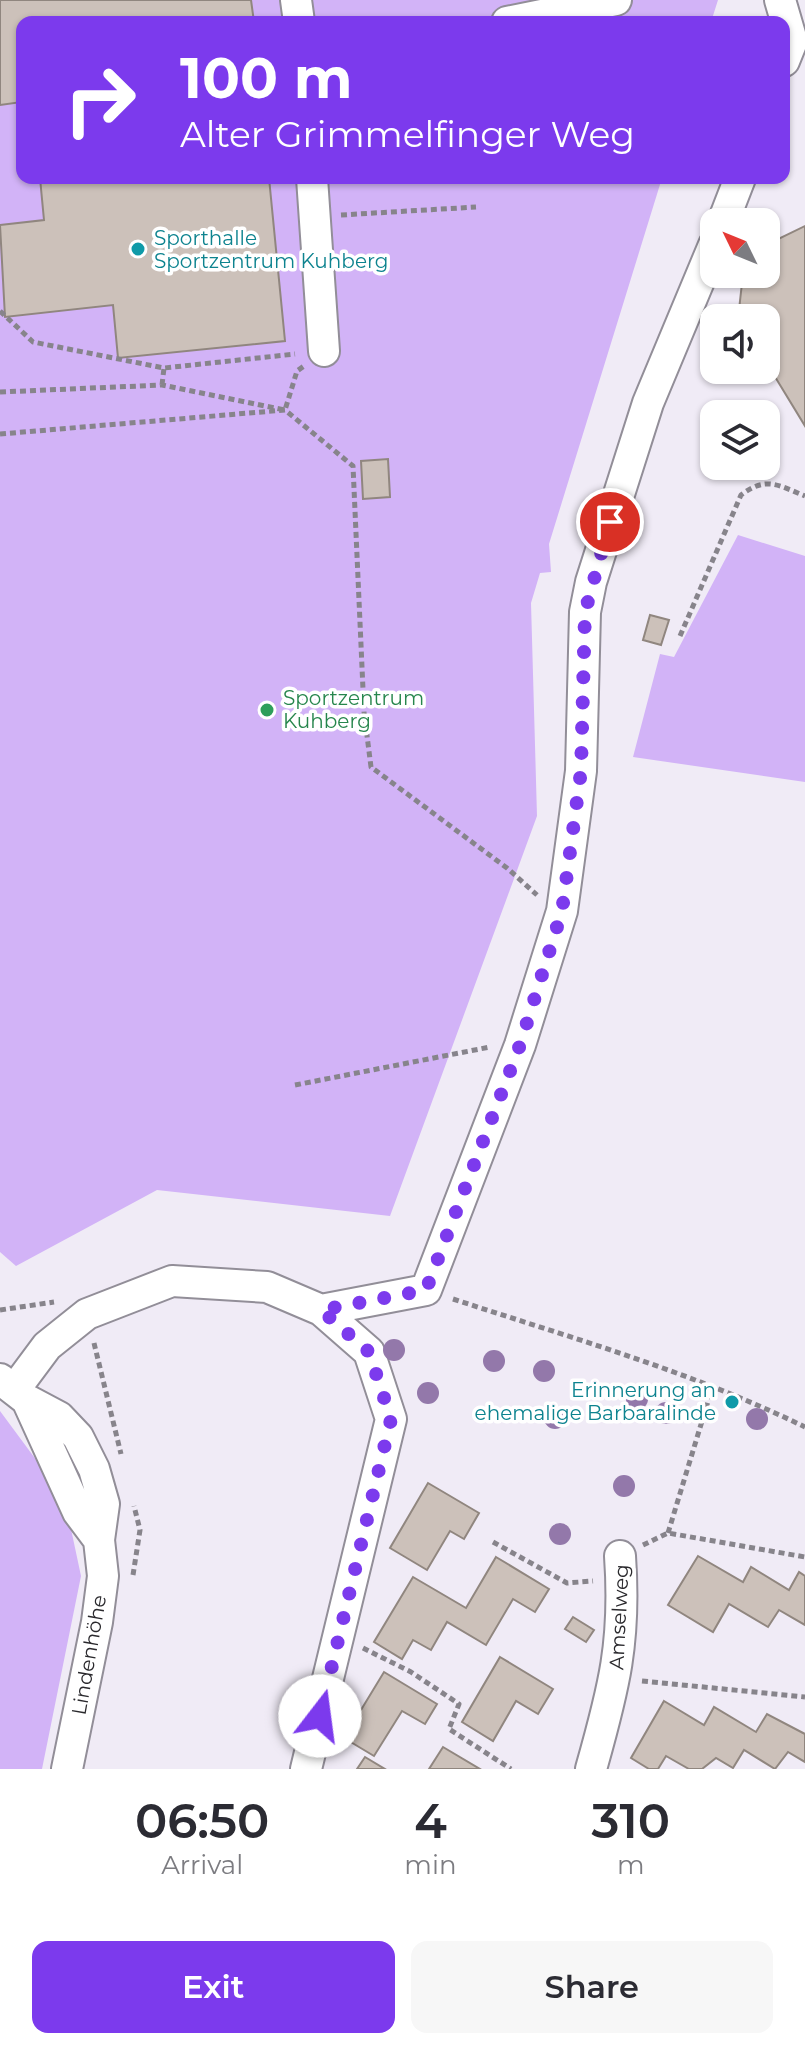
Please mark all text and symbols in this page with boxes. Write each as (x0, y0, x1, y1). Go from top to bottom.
text: 100 m (180, 44, 353, 112)
icon: right (48, 48, 152, 152)
text: Alter Grimmelfinger Weg (180, 112, 635, 156)
north arrow (700, 208, 780, 288)
map controls (700, 208, 780, 480)
place label: Sporthalle Sportzentrum Kuhberg (154, 226, 388, 273)
marker: Sporthalle Sportzentrum Kuhberg (129, 240, 147, 258)
button: sound (700, 304, 780, 384)
button: layers (700, 400, 780, 480)
pin (576, 488, 644, 556)
icon: arrive (588, 500, 632, 544)
place label: Sportzentrum Kuhberg (283, 686, 424, 733)
marker: Sportzentrum Kuhberg (258, 701, 276, 719)
place label: Erinnerung an ehemalige Barbaralinde (475, 1378, 716, 1425)
marker: Erinnerung an ehemalige Barbaralinde (723, 1393, 741, 1411)
street label: Amselweg (604, 1564, 634, 1670)
street label: Lindenhöhe (67, 1593, 111, 1717)
position arrow (278, 1674, 362, 1758)
text: 06:50 (135, 1792, 269, 1850)
text: 4 (414, 1792, 447, 1850)
text: 310 (591, 1792, 670, 1850)
text: Arrival (161, 1849, 243, 1881)
text: min (404, 1849, 457, 1881)
text: m (617, 1849, 645, 1881)
button: Exit (32, 1941, 395, 2033)
button: Share (411, 1941, 773, 2033)

